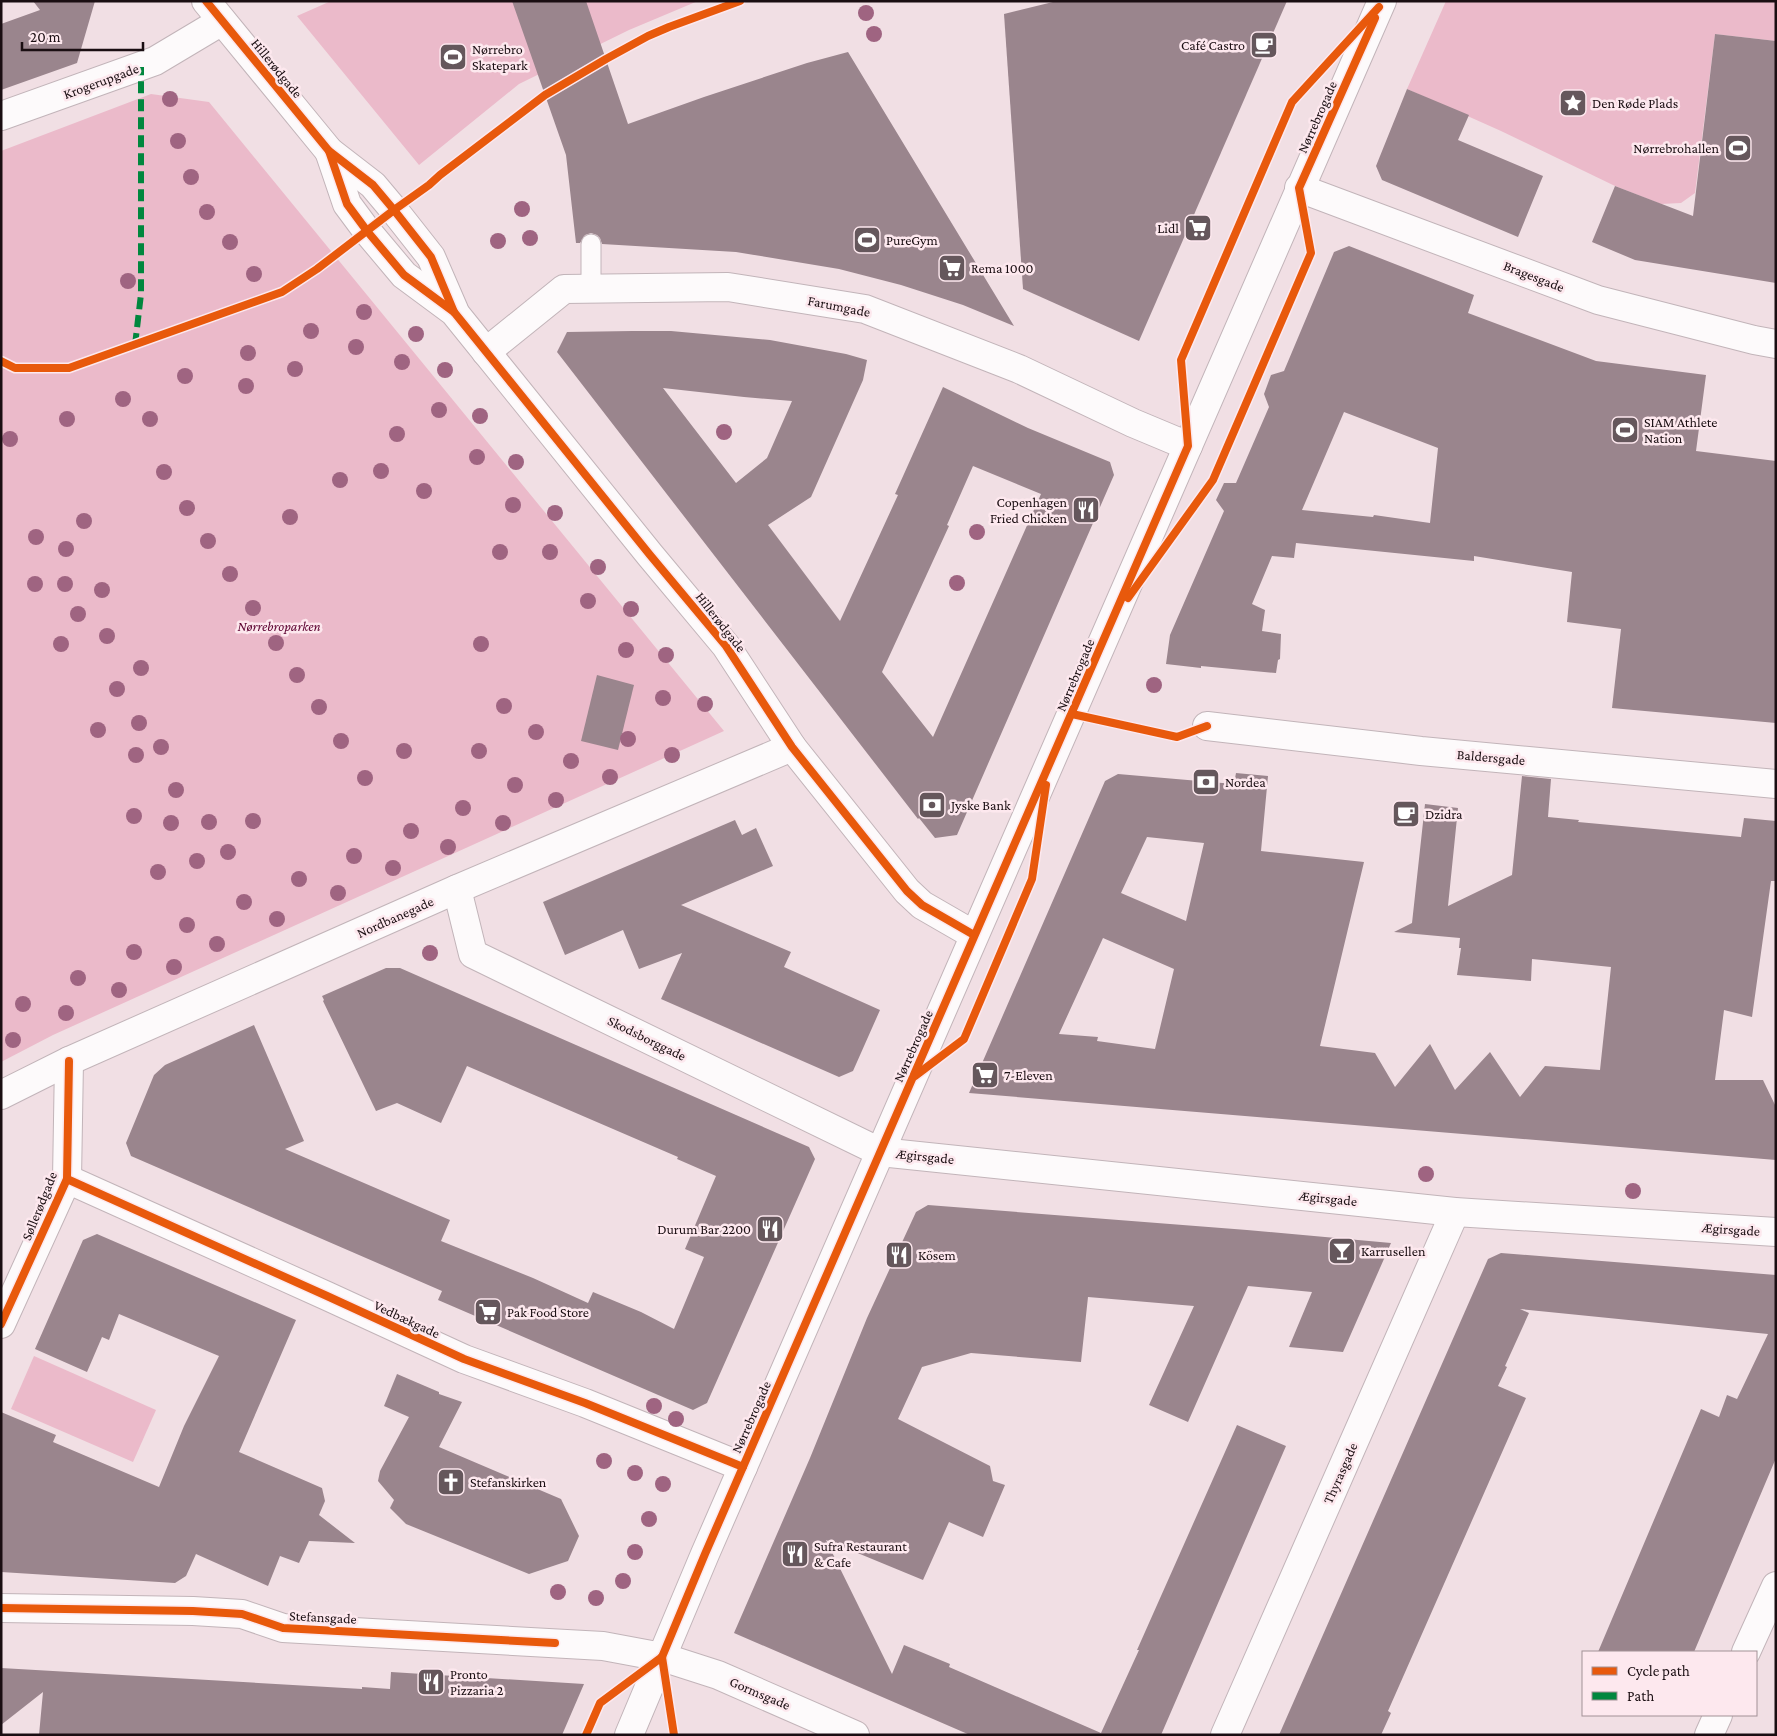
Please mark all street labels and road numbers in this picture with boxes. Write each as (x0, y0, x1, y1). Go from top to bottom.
street label: Hillerødgade (248, 35, 306, 101)
street label: Krogerupgade (61, 60, 141, 102)
street label: Nørrebrogade (1294, 78, 1340, 156)
street label: Bragesgade (1501, 257, 1567, 295)
street label: Farumgade (806, 292, 872, 320)
street label: Hillerødgade (693, 589, 749, 655)
street label: Nørrebrogade (1053, 636, 1097, 714)
street label: Baldersgade (1456, 746, 1526, 768)
street label: Nordbanegade (354, 893, 436, 941)
street label: Nørrebrogade (890, 1007, 936, 1085)
street label: Skodsborggade (605, 1012, 689, 1064)
street label: Ægirsgade (894, 1145, 955, 1167)
street label: Søllerødgade (18, 1169, 60, 1243)
street label: Ægirsgade (1297, 1187, 1358, 1209)
street label: Ægirsgade (1700, 1219, 1761, 1239)
street label: Vedbækgade (371, 1297, 443, 1341)
street label: Nørrebrogade (728, 1378, 774, 1456)
street label: Thyrasgade (1319, 1440, 1361, 1506)
street label: Stefansgade (289, 1607, 357, 1627)
street label: Gormsgade (727, 1673, 793, 1713)

